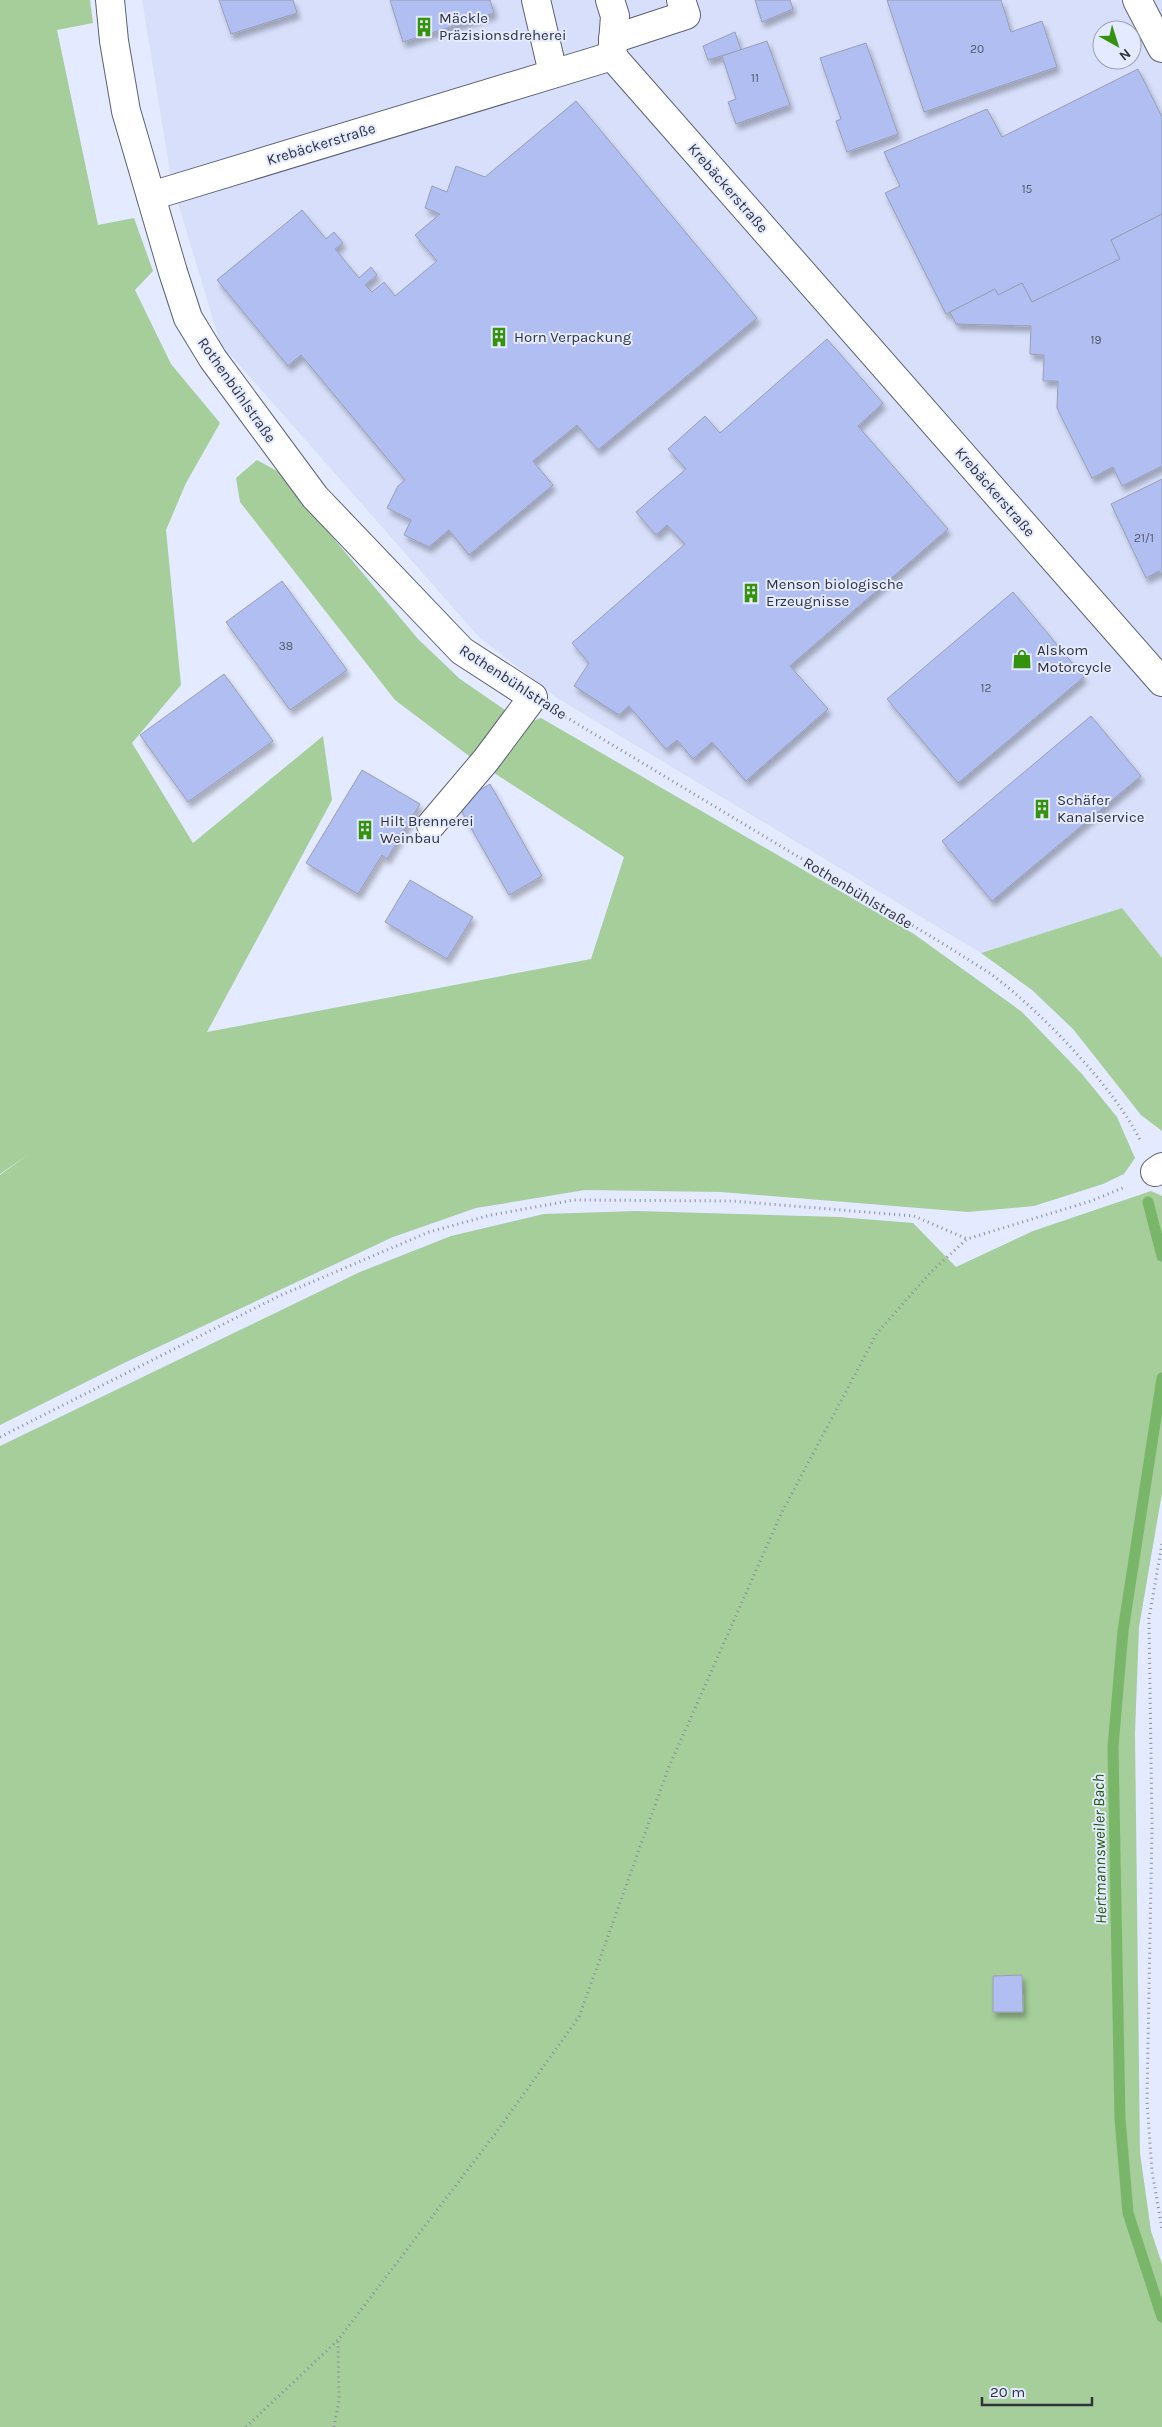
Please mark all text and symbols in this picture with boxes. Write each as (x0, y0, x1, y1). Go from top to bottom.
place label: Mäckle Präzisionsdreherei (439, 9, 566, 44)
building icon: Mäckle Präzisionsdreherei (413, 16, 435, 38)
north arrow (1092, 20, 1142, 70)
house number: 20 (970, 42, 984, 56)
text: N (1116, 45, 1134, 64)
house number: 11 (751, 71, 759, 85)
street label: Krebäckerstraße (264, 119, 378, 169)
street label: Krebäckerstraße (684, 140, 772, 236)
house number: 15 (1022, 182, 1033, 196)
building icon: Horn Verpackung (488, 326, 510, 348)
place label: Horn Verpackung (514, 328, 632, 346)
house number: 19 (1091, 333, 1101, 347)
street label: Rothenbühlstraße (194, 334, 280, 446)
street label: Krebäckerstraße (951, 444, 1039, 540)
house number: 21/1 (1134, 531, 1154, 545)
place label: Menson biologische Erzeugnisse (766, 575, 903, 610)
building icon: Menson biologische Erzeugnisse (740, 582, 762, 604)
house number: 38 (279, 639, 293, 653)
street label: Rothenbühlstraße (456, 641, 570, 723)
place label: Alskom Motorcycle (1037, 641, 1112, 676)
shop icon: Alskom Motorcycle (1011, 648, 1033, 670)
house number: 12 (981, 681, 992, 695)
place label: Schäfer Kanalservice (1057, 791, 1144, 826)
building icon: Schäfer Kanalservice (1031, 798, 1053, 820)
place label: Hilt Brennerei Weinbau (380, 812, 474, 847)
building icon: Hilt Brennerei Weinbau (354, 819, 376, 841)
street label: Rothenbühlstraße (800, 853, 916, 933)
water label: Hertmannsweiler Bach (1089, 1774, 1110, 1924)
scale bar (982, 2374, 1092, 2406)
text: 20 m (990, 2383, 1025, 2401)

